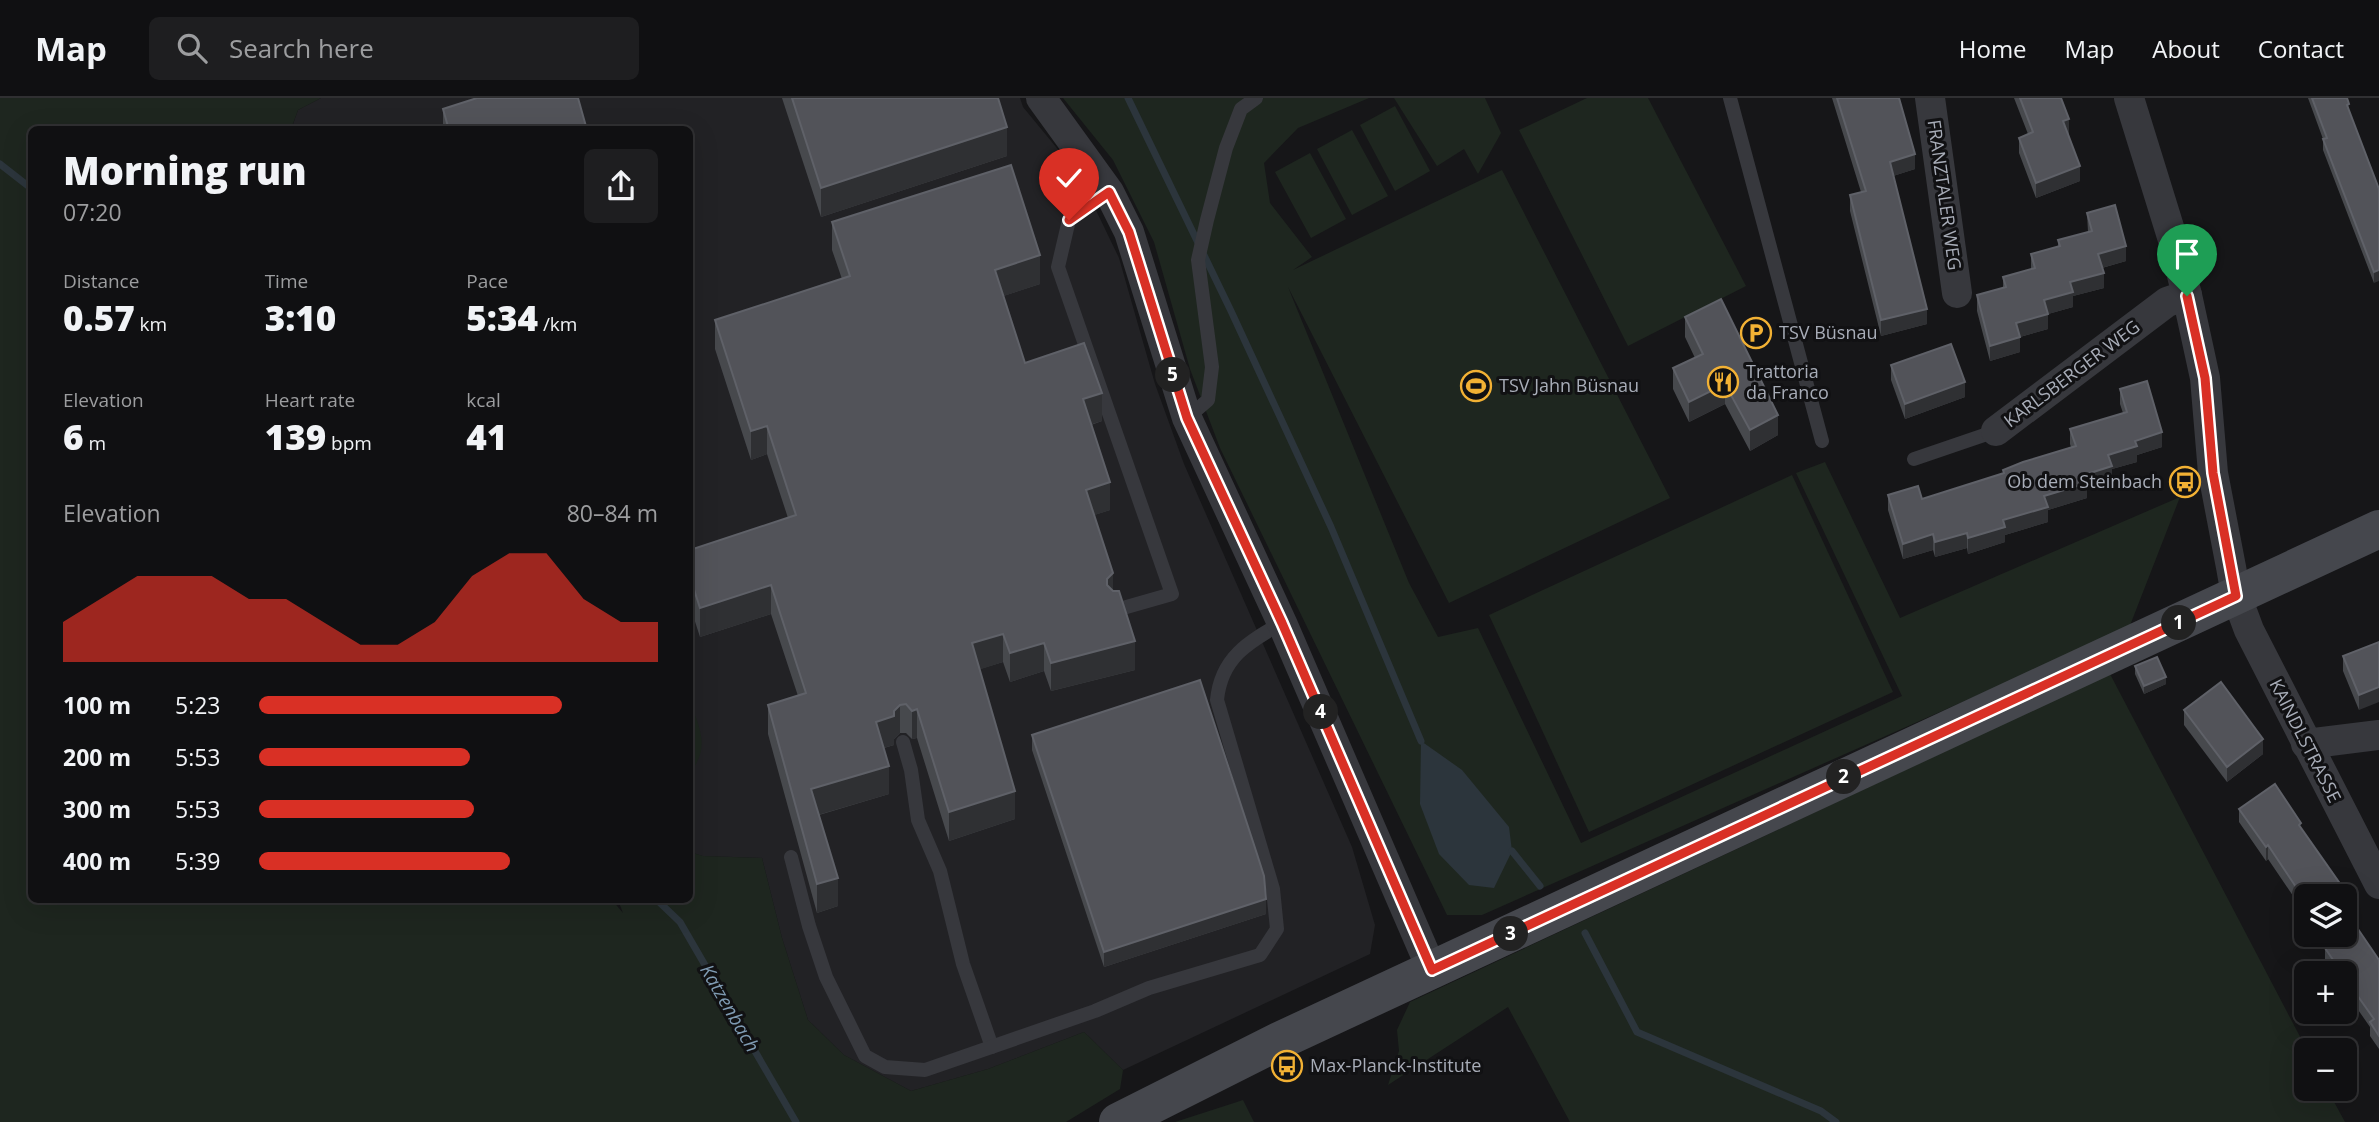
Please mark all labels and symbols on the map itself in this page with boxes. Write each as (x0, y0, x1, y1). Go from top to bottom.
street label: FRANZTALER WEG (1923, 118, 1967, 272)
pin (1039, 148, 1099, 220)
pin (2157, 224, 2217, 296)
street label: KARLSBERGER WEG (1999, 314, 2144, 432)
parking icon: TSV Büsnau (1739, 316, 1773, 350)
place label: TSV Büsnau (1779, 320, 1878, 344)
pin: 5 (1156, 358, 1190, 392)
place label: Trattoria da Franco (1746, 359, 1829, 404)
restaurant icon: Trattoria da Franco (1706, 365, 1740, 399)
sports icon: TSV Jahn Büsnau (1459, 369, 1493, 403)
place label: TSV Jahn Büsnau (1499, 373, 1639, 397)
bus stop icon: Ob dem Steinbach (2168, 465, 2202, 499)
place label: Ob dem Steinbach (2007, 469, 2162, 493)
pin: 1 (2162, 606, 2196, 640)
street label: KAINDLSTRASSE (2264, 675, 2347, 806)
pin: 4 (1304, 694, 1338, 730)
pin: 2 (1826, 760, 1862, 794)
pin: 3 (1494, 916, 1528, 952)
water label: Katzenbach (694, 959, 766, 1057)
bus stop icon: Max-Planck-Institute (1270, 1049, 1304, 1083)
place label: Max-Planck-Institute (1310, 1053, 1481, 1077)

